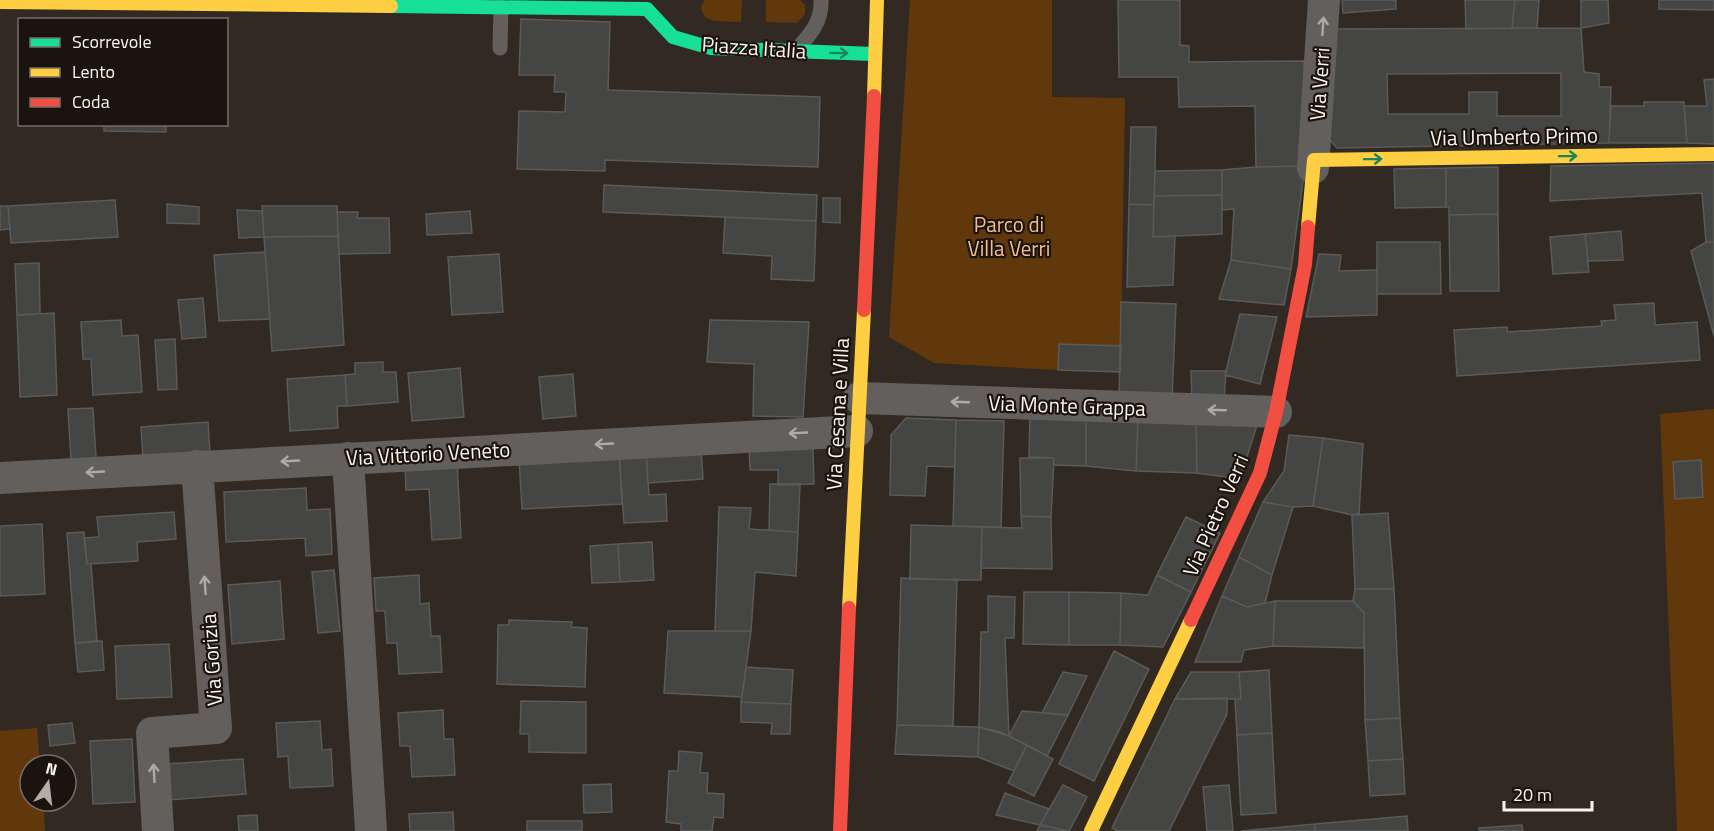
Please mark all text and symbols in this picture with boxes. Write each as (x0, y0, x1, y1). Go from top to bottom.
one-way arrow (1317, 16, 1328, 36)
legend (18, 18, 228, 126)
street label: Piazza Italia (701, 27, 808, 67)
text: Scorrevole (72, 28, 151, 55)
street label: Via Verri (1300, 46, 1338, 122)
one-way arrow (828, 47, 848, 58)
text: Lento (72, 58, 115, 85)
text: Coda (72, 88, 110, 115)
street label: Via Umberto Primo (1430, 119, 1598, 153)
one-way arrow (1557, 150, 1577, 162)
one-way arrow (1362, 153, 1382, 165)
park label: Parco di Villa Verri (968, 208, 1050, 264)
street label: Via Cesana e Villa (817, 336, 857, 491)
street label: Via Monte Grappa (988, 386, 1147, 424)
one-way arrow (950, 396, 970, 407)
one-way arrow (1208, 405, 1228, 416)
one-way arrow (789, 428, 809, 439)
street label: Via Vittorio Veneto (345, 433, 511, 473)
one-way arrow (594, 438, 614, 449)
street label: Via Pietro Verri (1174, 449, 1256, 581)
one-way arrow (280, 456, 300, 467)
one-way arrow (85, 467, 105, 478)
one-way arrow (200, 576, 211, 596)
street label: Via Gorizia (192, 612, 230, 707)
north arrow (18, 753, 78, 813)
text: N (43, 755, 60, 781)
one-way arrow (148, 763, 159, 783)
scale bar (1504, 774, 1592, 812)
text: 20 m (1513, 781, 1552, 808)

